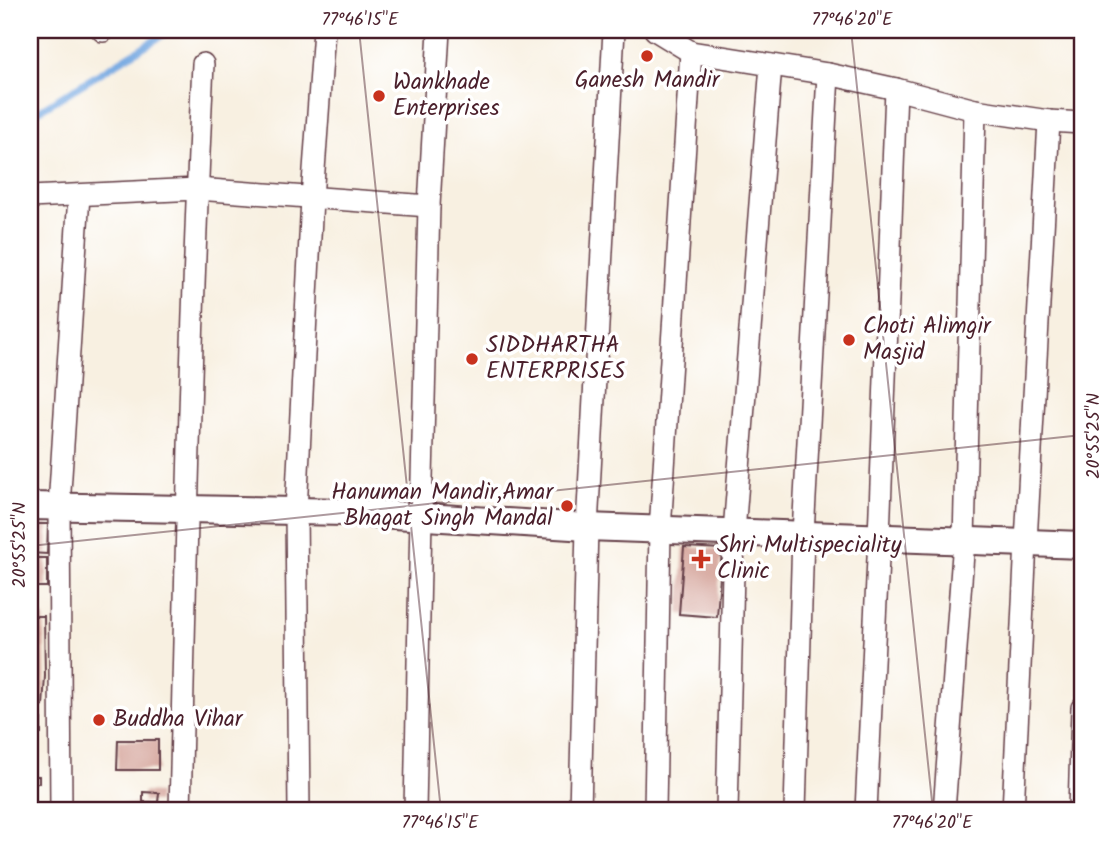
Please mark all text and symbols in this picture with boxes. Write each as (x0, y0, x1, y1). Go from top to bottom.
text: 77°46'15"E (321, 6, 399, 35)
text: 77°46'20"E (811, 6, 893, 35)
marker: Ganesh Mandir (639, 48, 655, 64)
place label: Ganesh Mandir (575, 63, 721, 99)
place label: Wankhade Enterprises (393, 65, 500, 127)
marker: Wankhade Enterprises (371, 88, 387, 104)
place label: Choti Alimgir Masjid (863, 309, 992, 371)
place label: SIDDHARTHA ENTERPRISES (486, 328, 625, 390)
marker: Choti Alimgir Masjid (841, 332, 857, 348)
marker: SIDDHARTHA ENTERPRISES (464, 351, 480, 367)
text: 20°55'25"N (1080, 393, 1109, 479)
place label: Hanuman Mandir,Amar Bhagat Singh Mandal (331, 475, 554, 537)
marker: Hanuman Mandir,Amar Bhagat Singh Mandal (559, 498, 575, 514)
text: 20°55'25"N (6, 502, 35, 588)
place label: Shri Multispeciality Clinic (717, 528, 902, 590)
marker: Shri Multispeciality Clinic (691, 549, 711, 569)
place label: Buddha Vihar (113, 702, 244, 738)
marker: Buddha Vihar (91, 712, 107, 728)
text: 77°46'15"E (401, 809, 479, 838)
text: 77°46'20"E (891, 809, 973, 838)

